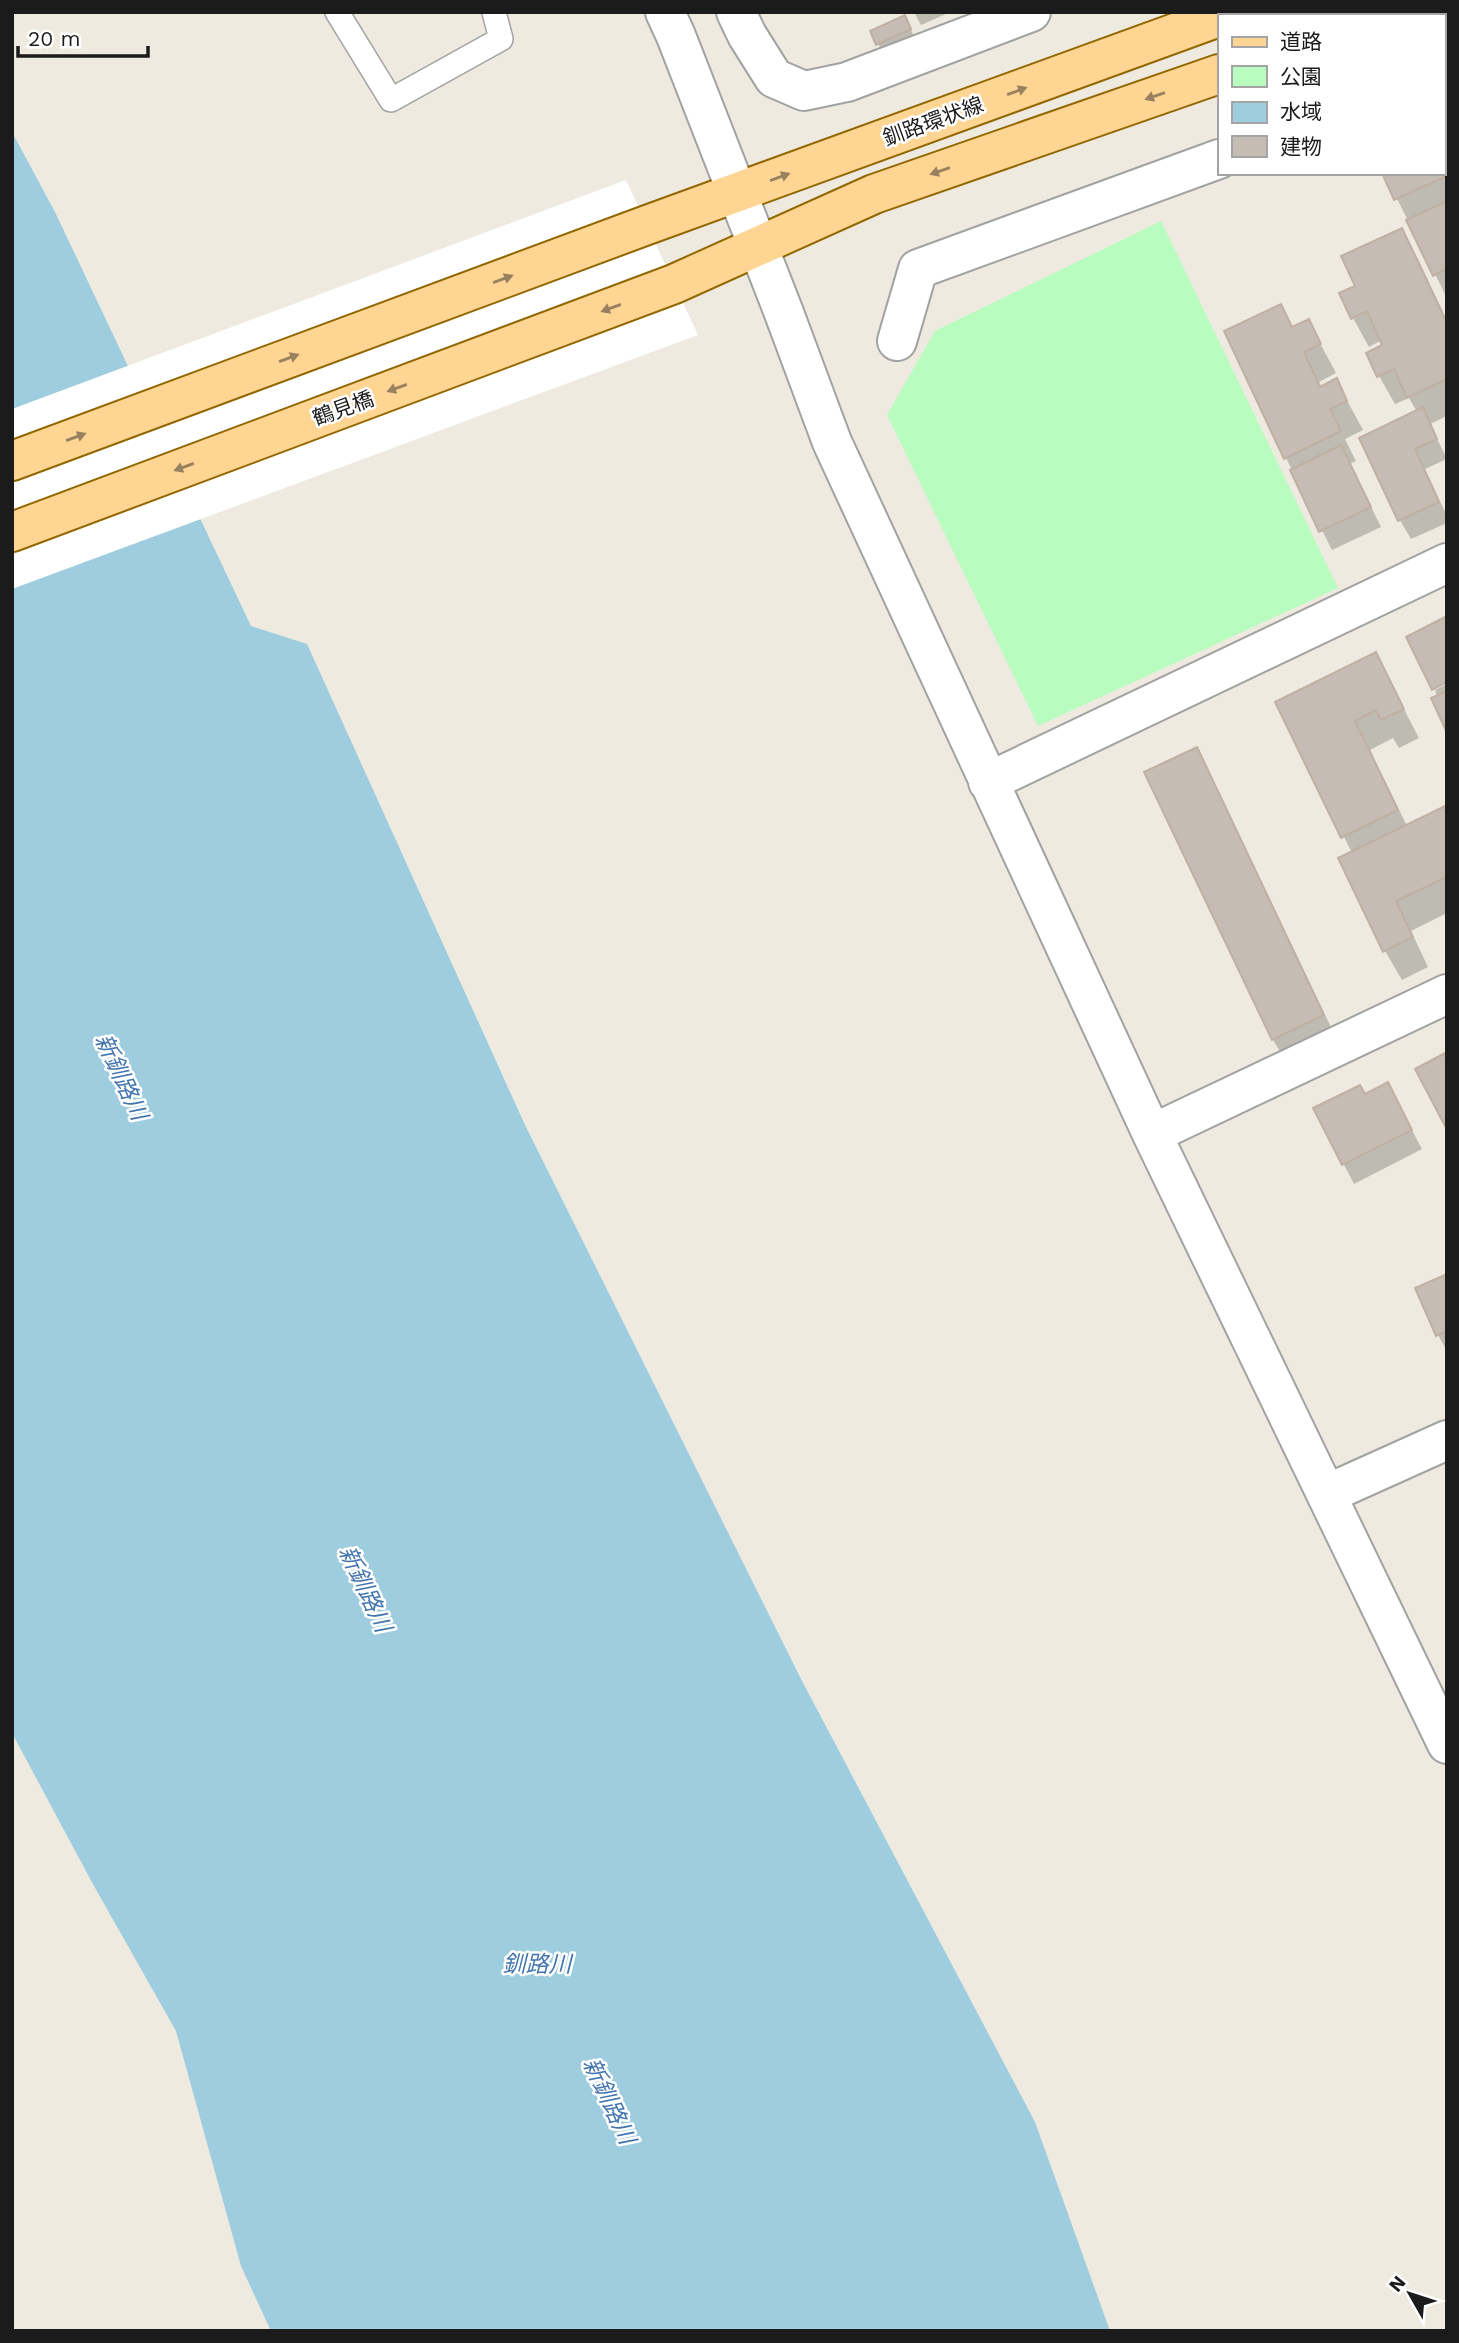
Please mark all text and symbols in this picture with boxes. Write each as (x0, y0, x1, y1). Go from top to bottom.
scale bar (18, 14, 147, 58)
legend (1218, 14, 1445, 175)
text: 20 m (28, 26, 80, 51)
text: 道路 (1280, 29, 1322, 54)
text: 公園 (1280, 64, 1322, 89)
one-way arrow (1007, 85, 1028, 96)
street label: 釧路環状線 (879, 91, 987, 151)
one-way arrow (1144, 91, 1165, 102)
text: 水域 (1280, 99, 1322, 124)
text: 建物 (1280, 134, 1322, 159)
one-way arrow (929, 166, 950, 177)
one-way arrow (770, 171, 791, 182)
one-way arrow (492, 273, 513, 284)
one-way arrow (600, 303, 621, 314)
one-way arrow (279, 352, 300, 363)
one-way arrow (387, 382, 408, 393)
street label: 鶴見橋 (309, 385, 377, 431)
one-way arrow (66, 432, 87, 443)
one-way arrow (174, 462, 195, 473)
water label: 新釧路川 (89, 1030, 154, 1127)
water label: 新釧路川 (333, 1542, 398, 1639)
water label: 釧路川 (503, 1951, 575, 1978)
water label: 新釧路川 (577, 2054, 642, 2151)
north arrow (1375, 2259, 1445, 2329)
text: N (1384, 2271, 1411, 2296)

